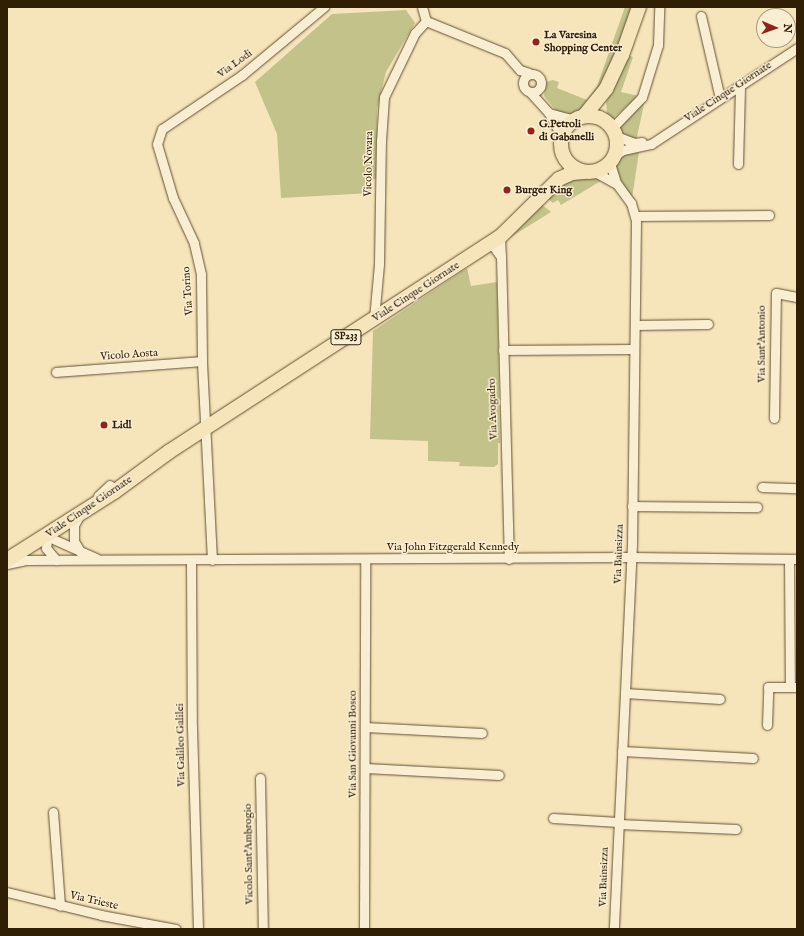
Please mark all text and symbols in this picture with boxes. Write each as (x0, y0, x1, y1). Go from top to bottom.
north arrow (756, 8, 796, 48)
text: N (780, 23, 794, 33)
place label: La Varesina Shopping Center (544, 29, 622, 55)
marker: La Varesina Shopping Center (531, 37, 541, 47)
street label: Via Lodi (215, 47, 255, 81)
street label: Viale Cinque Giornate (682, 59, 774, 125)
place label: G.Petroli di Gabanelli (539, 118, 594, 144)
marker: G.Petroli di Gabanelli (526, 126, 536, 136)
street label: Vicolo Novara (362, 131, 376, 197)
place label: Burger King (515, 183, 572, 197)
marker: Burger King (502, 185, 512, 195)
street label: Viale Cinque Giornate (370, 259, 462, 325)
street label: Via Torino (180, 266, 196, 316)
street label: Via Sant'Antonio (755, 305, 769, 383)
road number: SP233 (330, 329, 362, 345)
street label: Vicolo Aosta (100, 346, 158, 364)
street label: Via Avogadro (485, 378, 501, 440)
place label: Lidl (112, 418, 132, 432)
marker: Lidl (99, 420, 109, 430)
street label: Viale Cinque Giornate (43, 473, 135, 541)
street label: Via Bainsizza (611, 524, 627, 584)
street label: Via John Fitzgerald Kennedy (387, 540, 519, 554)
street label: Via San Giovanni Bosco (346, 690, 360, 798)
street label: Via Galileo Galilei (174, 703, 188, 787)
street label: Vicolo Sant'Ambrogio (242, 803, 256, 905)
street label: Via Bainsizza (596, 847, 612, 907)
street label: Via Trieste (69, 889, 119, 913)

